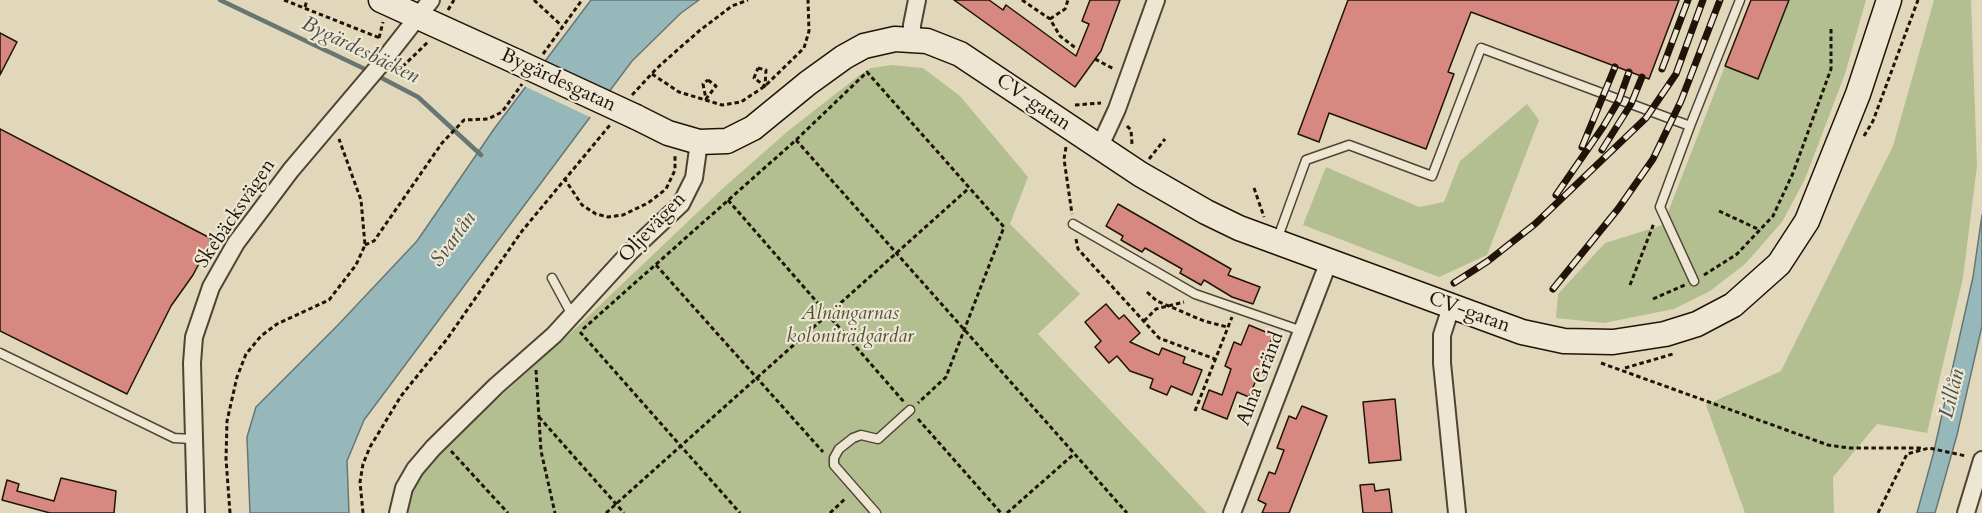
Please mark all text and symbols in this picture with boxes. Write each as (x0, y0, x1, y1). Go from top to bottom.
water label: Bygärdesbäcken (297, 12, 423, 90)
street label: Bygärdesgatan (497, 44, 619, 118)
street label: CV-gatan (991, 69, 1075, 137)
street label: Skebäcksvägen (191, 155, 281, 273)
street label: Oljevägen (614, 188, 692, 268)
water label: Svartån (426, 208, 482, 272)
street label: CV-gatan (1425, 287, 1513, 339)
park label: Alnängarnas koloniträdgårdar (786, 302, 914, 349)
street label: Alna Gränd (1232, 329, 1290, 429)
water label: Lillån (1935, 367, 1971, 421)

